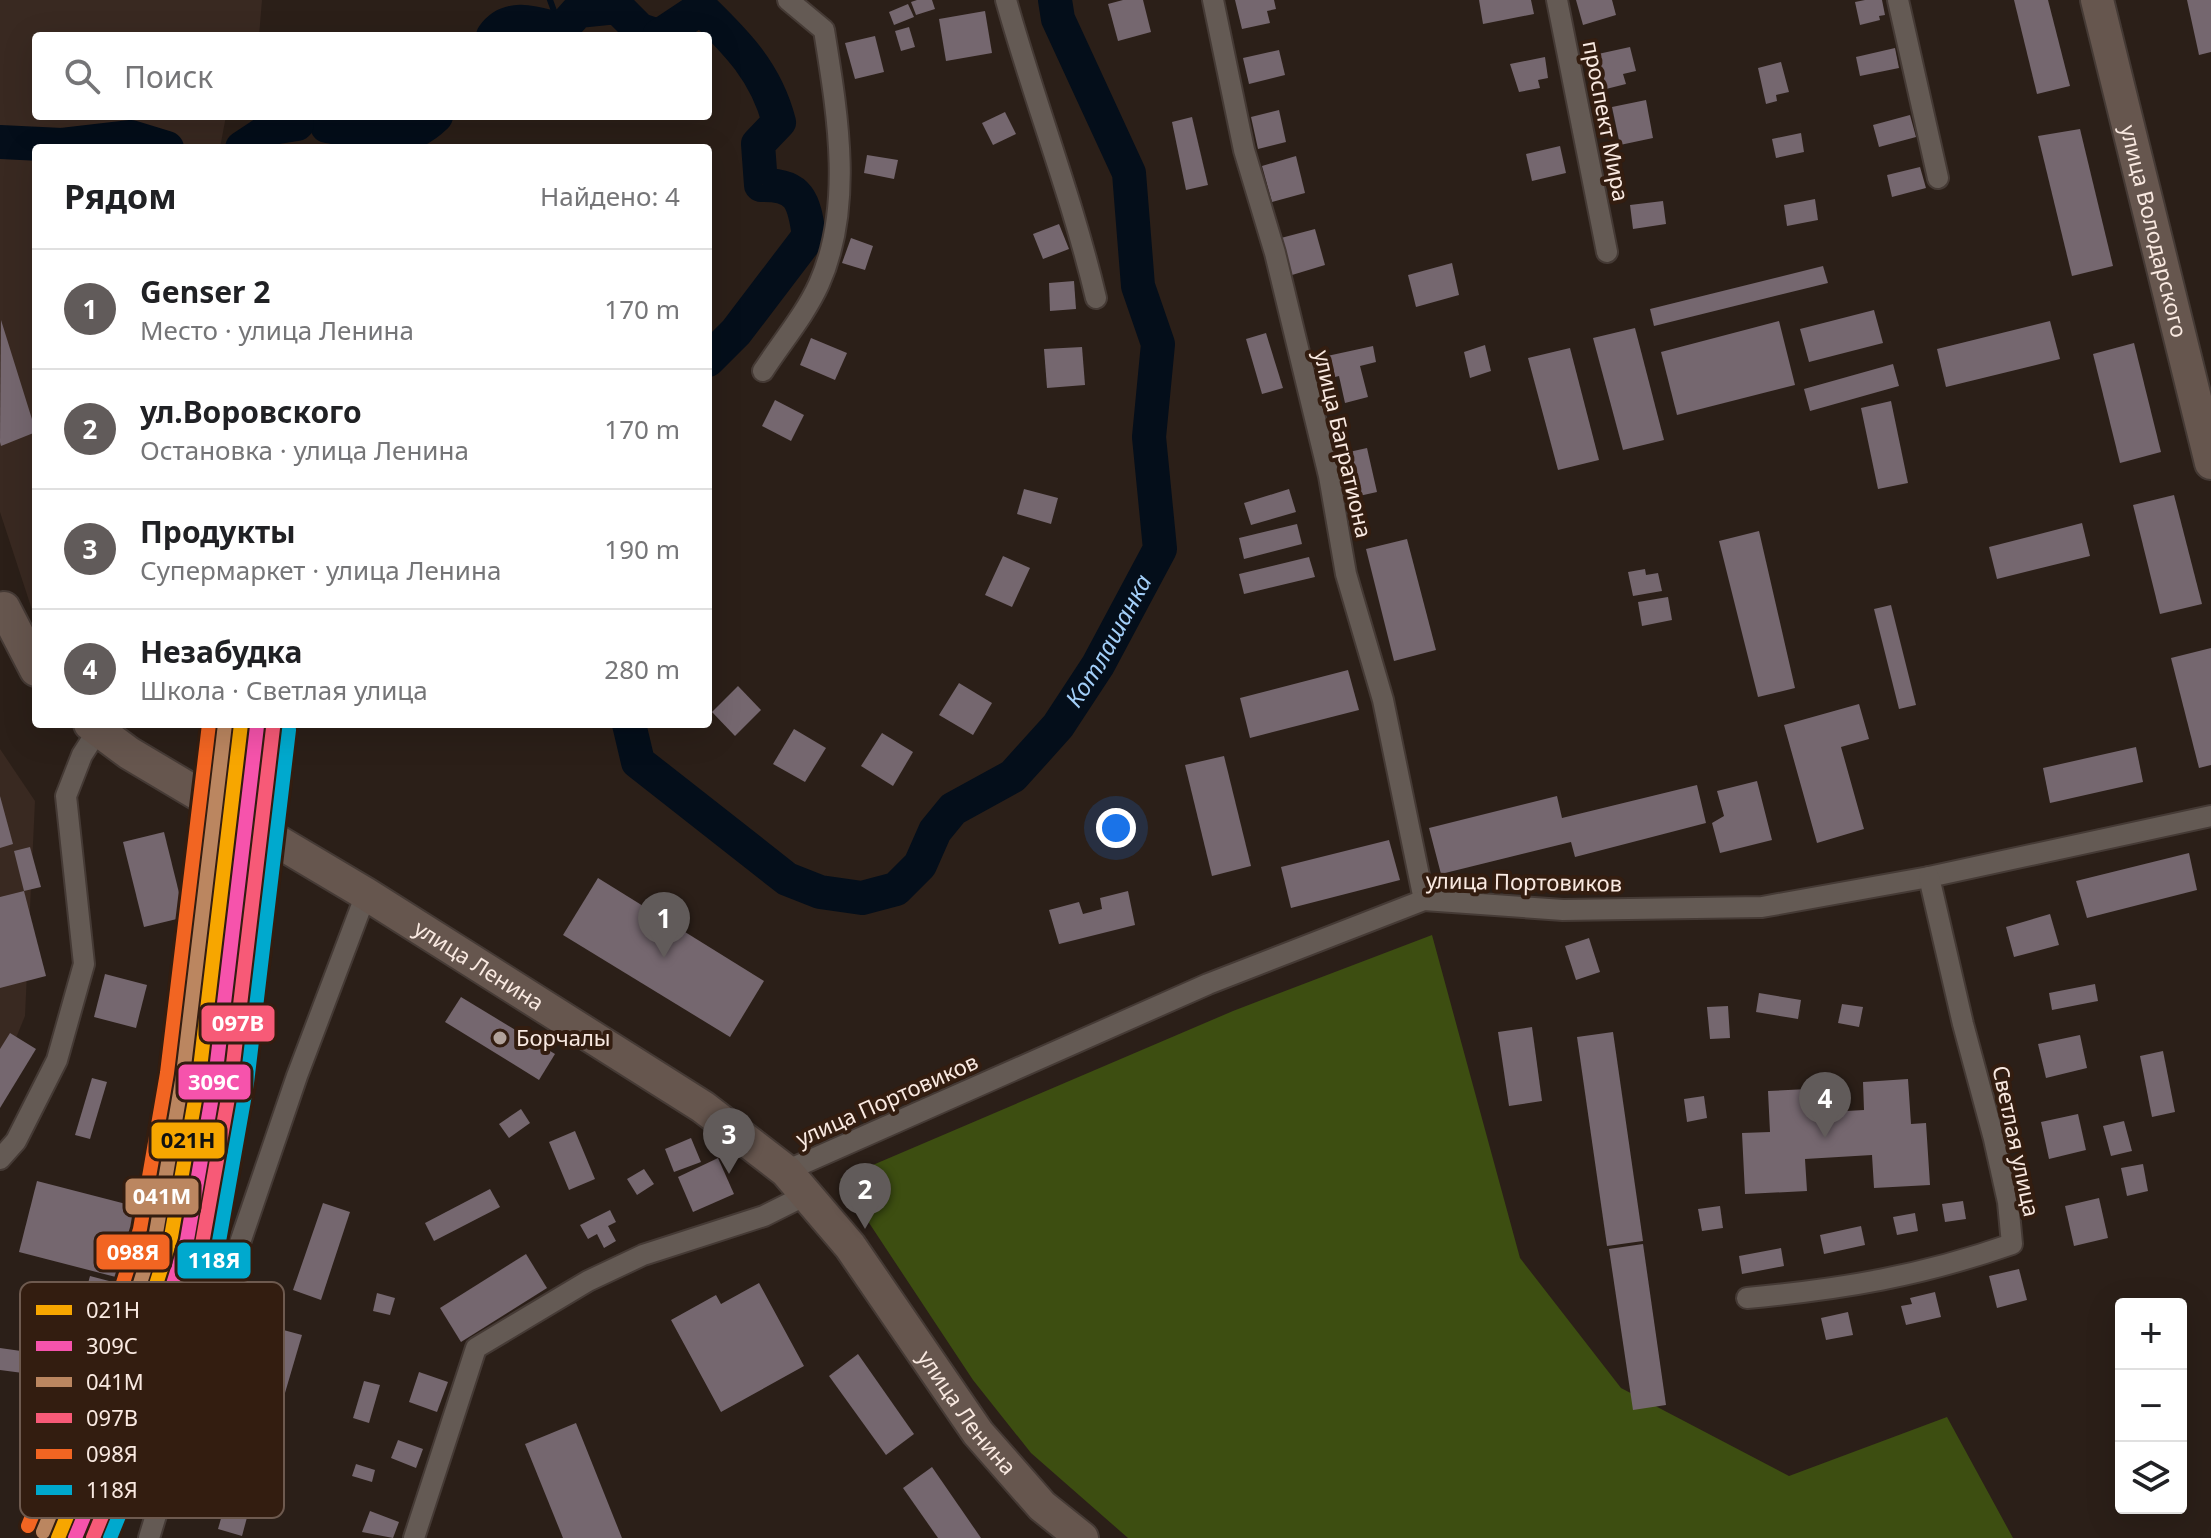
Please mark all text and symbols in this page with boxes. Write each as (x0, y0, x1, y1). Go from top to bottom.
search box (32, 32, 712, 120)
street label: проспект Мира (1577, 38, 1637, 204)
icon: search (60, 54, 104, 98)
text: Поиск (124, 56, 213, 97)
street label: улица Володарского (2114, 121, 2195, 340)
text: Рядом (64, 173, 177, 219)
text: Найдено: 4 (540, 178, 680, 214)
text: Genser 2 (140, 271, 270, 312)
text: 1 (83, 291, 97, 327)
text: 170 m (604, 291, 680, 327)
text: Место · улица Ленина (140, 312, 414, 348)
street label: улица Багратиона (1308, 347, 1380, 540)
text: ул.Воровского (140, 391, 362, 432)
text: 2 (83, 411, 97, 447)
text: 170 m (604, 411, 680, 447)
text: Остановка · улица Ленина (140, 432, 469, 468)
text: Продукты (140, 511, 296, 552)
text: 3 (83, 531, 97, 567)
text: 190 m (604, 531, 680, 567)
text: Супермаркет · улица Ленина (140, 552, 501, 588)
water label: Котлашанка (1057, 568, 1159, 713)
text: Незабудка (140, 631, 302, 672)
text: 4 (83, 651, 97, 687)
text: 280 m (604, 651, 680, 687)
text: Школа · Светлая улица (140, 672, 428, 708)
your location (1096, 808, 1136, 848)
street label: улица Портовиков (1426, 864, 1622, 898)
pin: 1 (638, 892, 690, 958)
street label: улица Ленина (409, 912, 550, 1017)
line badge: 097В (200, 1004, 276, 1043)
text: 097В (212, 1007, 264, 1037)
place label: Борчалы (516, 1022, 611, 1052)
marker: Борчалы (491, 1029, 509, 1047)
street label: улица Портовиков (791, 1045, 982, 1153)
street label: Светлая улица (1986, 1062, 2048, 1219)
line badge: 309С (177, 1063, 252, 1101)
text: 309С (188, 1066, 240, 1096)
pin: 4 (1799, 1072, 1851, 1138)
pin: 3 (703, 1108, 755, 1174)
line badge: 021Н (150, 1121, 226, 1160)
text: 021Н (161, 1124, 215, 1154)
pin: 2 (839, 1163, 891, 1229)
line badge: 041М (124, 1177, 200, 1216)
text: 041М (133, 1180, 191, 1210)
line badge: 098Я (95, 1233, 171, 1271)
text: 098Я (107, 1236, 159, 1266)
line badge: 118Я (176, 1241, 252, 1280)
text: 118Я (188, 1244, 240, 1274)
legend (20, 1282, 284, 1518)
text: 021Н (86, 1294, 140, 1324)
map controls (2115, 1298, 2187, 1514)
button: + (2115, 1298, 2187, 1370)
text: 309С (86, 1330, 138, 1360)
street label: улица Ленина (911, 1344, 1024, 1481)
text: 041М (86, 1366, 144, 1396)
button: − (2115, 1370, 2187, 1442)
text: 097В (86, 1402, 138, 1432)
text: 098Я (86, 1438, 138, 1468)
button: layers (2115, 1442, 2187, 1514)
text: 118Я (86, 1474, 138, 1504)

